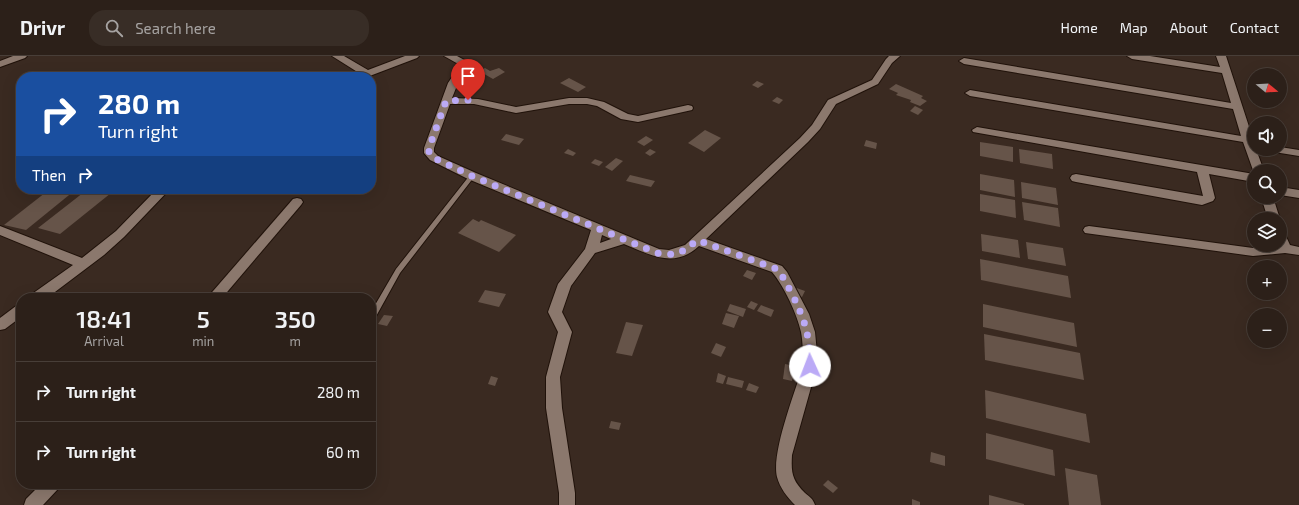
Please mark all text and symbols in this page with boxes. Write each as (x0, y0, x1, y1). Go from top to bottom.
search box (89, 10, 369, 46)
text: Drivr (20, 16, 65, 39)
icon: search (103, 17, 125, 39)
text: Search here (135, 19, 216, 37)
text: Home (1061, 19, 1098, 36)
text: Map (1120, 19, 1148, 36)
text: About (1170, 19, 1208, 36)
text: Contact (1230, 19, 1279, 36)
pin (451, 59, 485, 100)
icon: arrive (457, 65, 479, 87)
north arrow (1247, 68, 1287, 108)
map controls (1247, 68, 1287, 348)
text: 280 m (98, 86, 180, 120)
icon: right (32, 88, 84, 140)
button: sound (1247, 116, 1287, 156)
text: Turn right (98, 120, 178, 142)
icon: right (74, 164, 96, 186)
button: search (1247, 164, 1287, 204)
text: Then (32, 166, 66, 184)
button: layers (1247, 212, 1287, 252)
button: + (1247, 260, 1287, 300)
text: 18:41 (76, 304, 132, 333)
text: 5 (197, 304, 210, 333)
text: 350 (274, 304, 316, 333)
button: − (1247, 308, 1287, 348)
text: Arrival (84, 333, 124, 349)
text: min (192, 333, 214, 349)
text: m (289, 333, 301, 349)
position arrow (789, 345, 831, 387)
icon: right (32, 381, 54, 403)
text: Turn right (66, 383, 136, 401)
text: 280 m (317, 383, 360, 401)
icon: right (32, 441, 54, 463)
text: Turn right (66, 443, 136, 461)
text: 60 m (326, 443, 360, 461)

